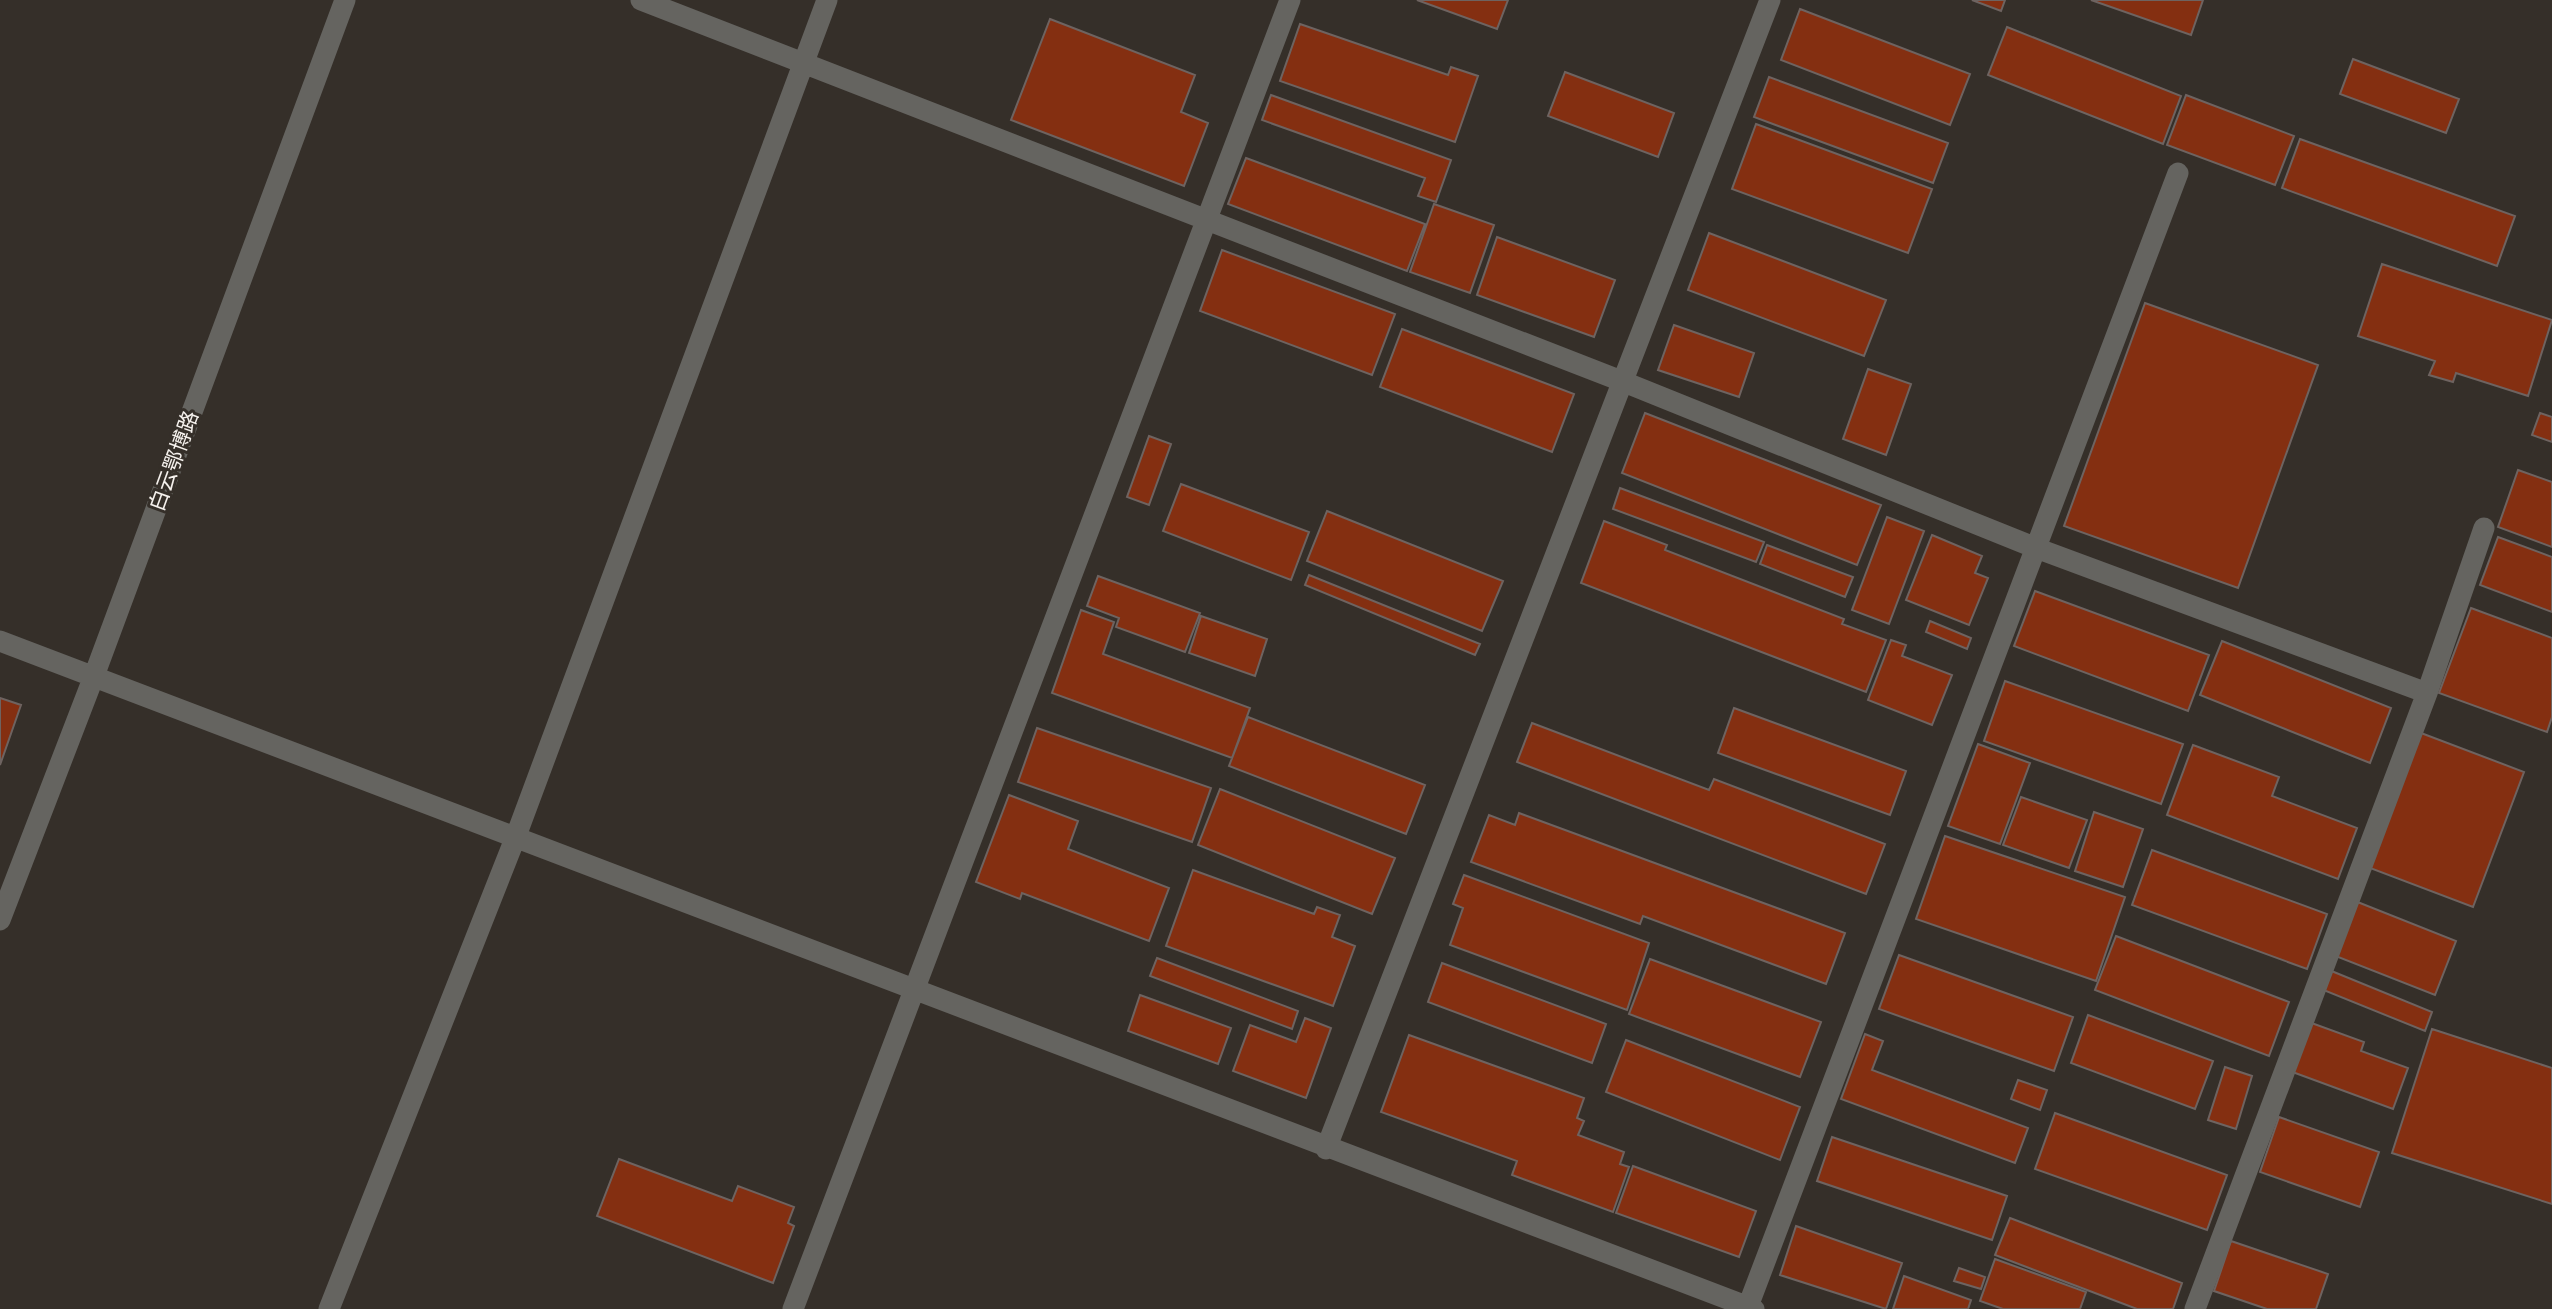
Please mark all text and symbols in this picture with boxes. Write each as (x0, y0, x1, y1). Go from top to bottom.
street label: 白云鄂博路 (140, 406, 204, 515)

